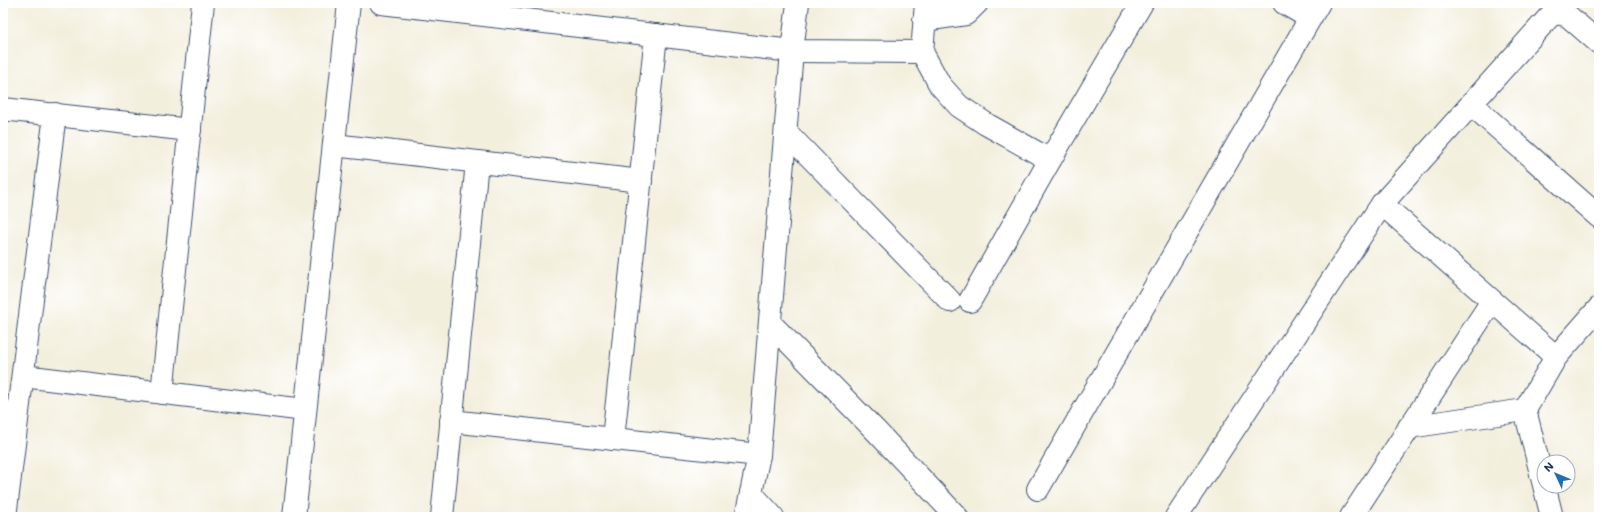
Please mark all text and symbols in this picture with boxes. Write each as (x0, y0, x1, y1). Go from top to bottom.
north arrow (1536, 454, 1576, 494)
text: N (1540, 458, 1557, 475)

